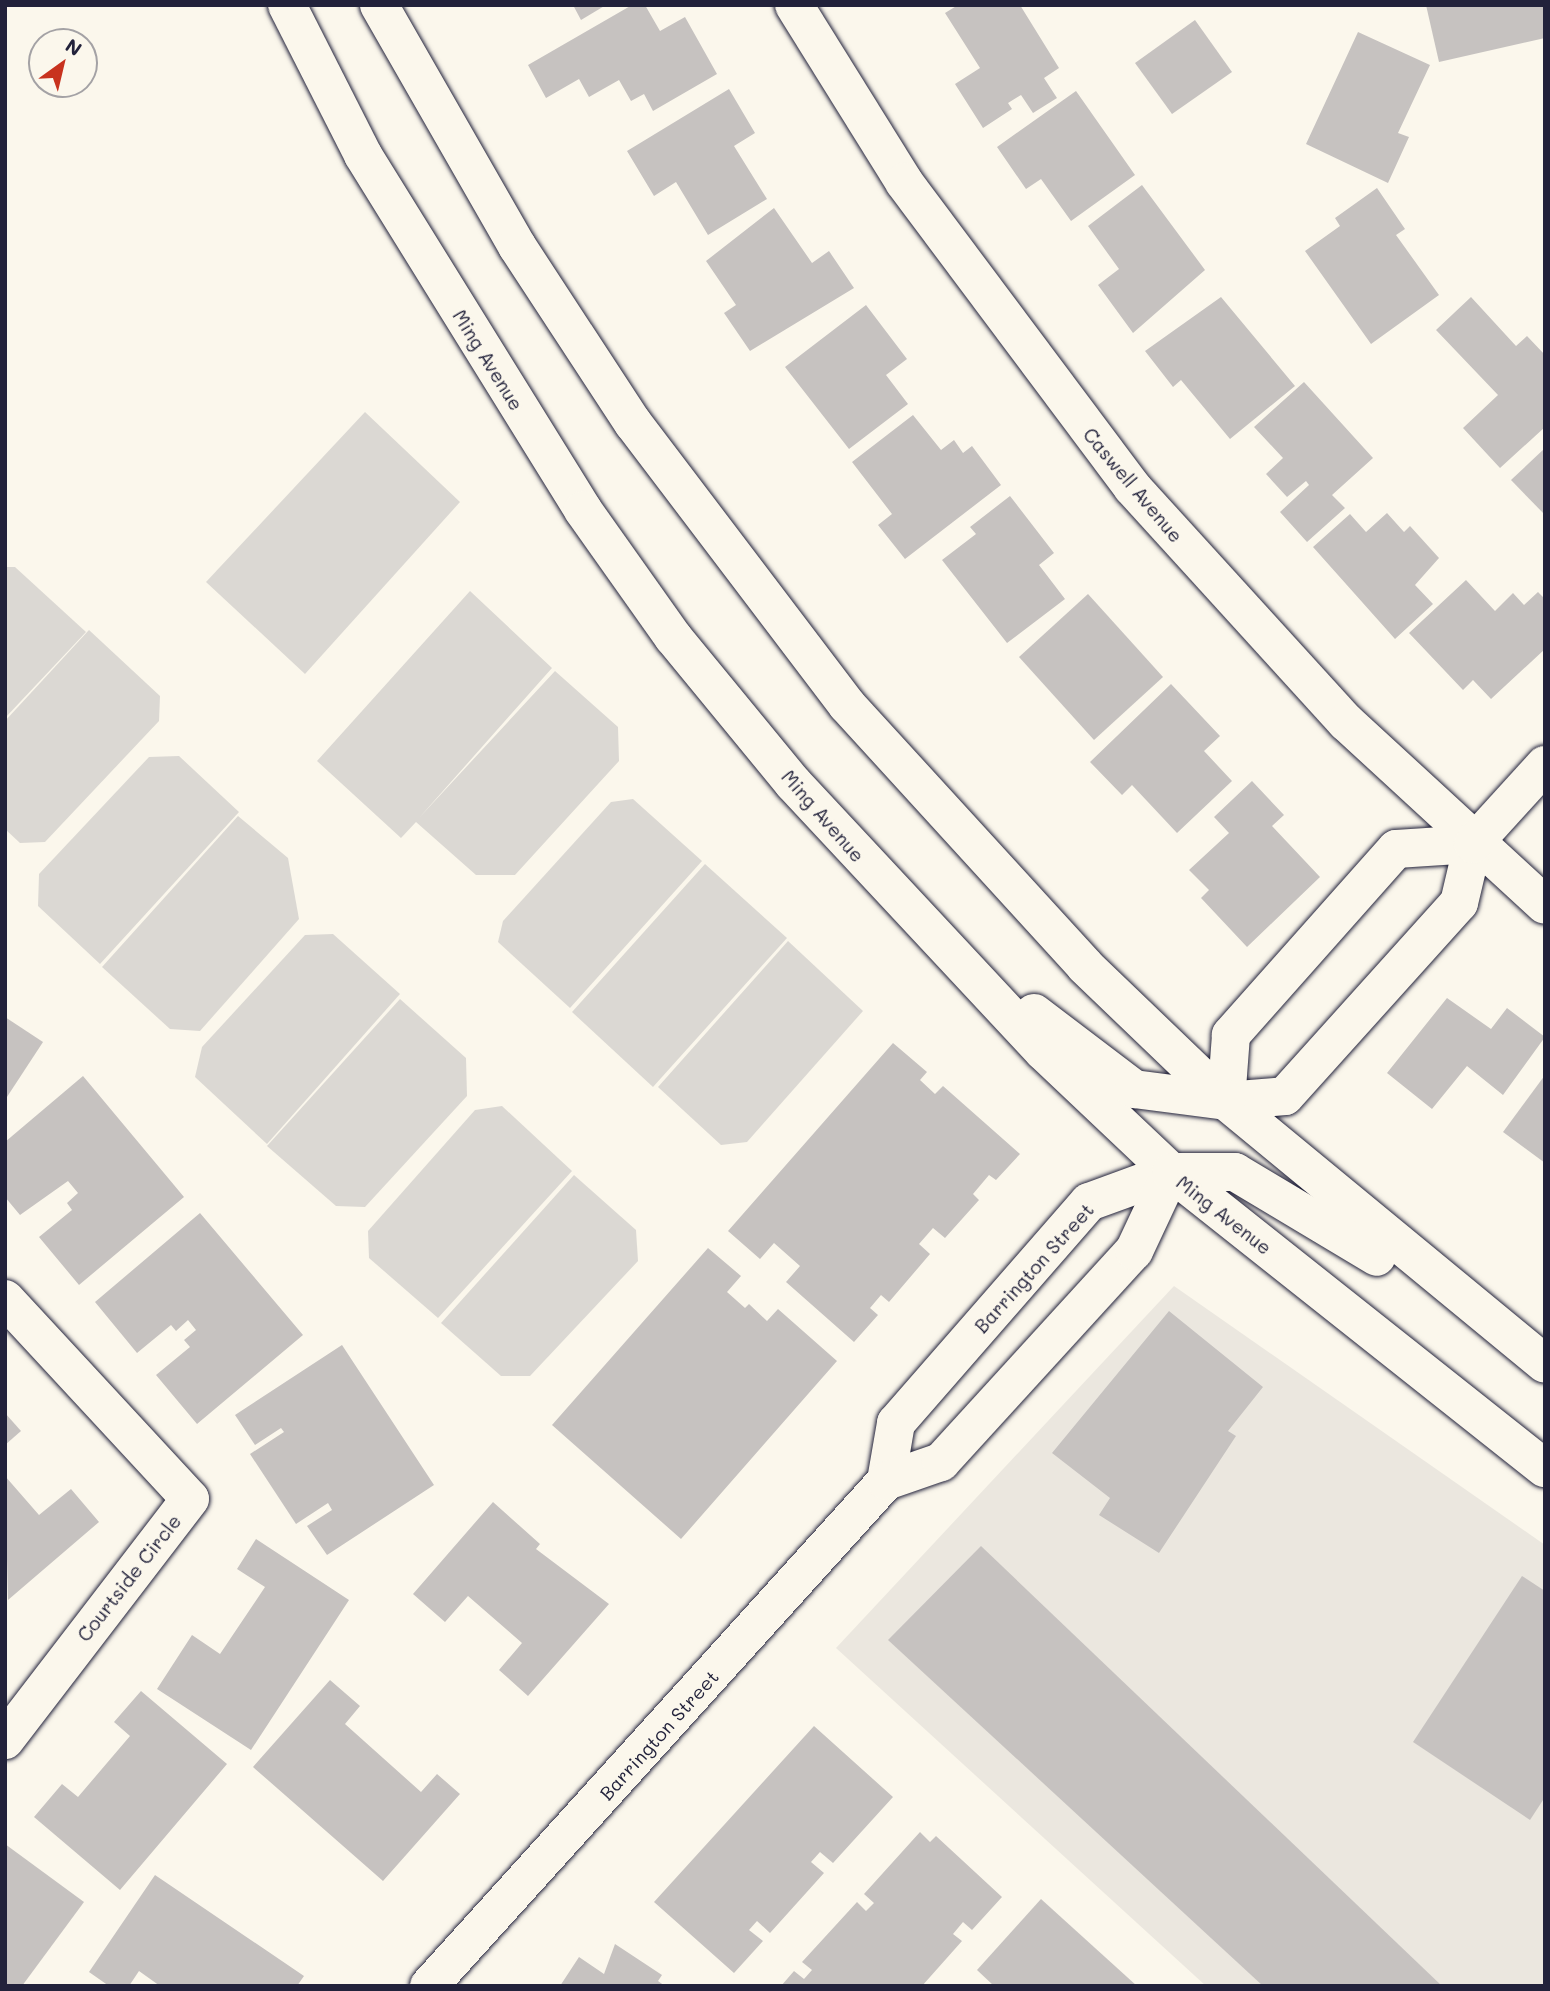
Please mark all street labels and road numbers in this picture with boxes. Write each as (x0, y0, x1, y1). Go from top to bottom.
street label: Ming Avenue (448, 305, 528, 415)
street label: Caswell Avenue (1078, 423, 1188, 547)
street label: Ming Avenue (777, 765, 869, 867)
street label: Ming Avenue (1172, 1171, 1276, 1259)
street label: Barrington Street (970, 1198, 1098, 1338)
street label: Courtside Circle (72, 1510, 186, 1646)
street label: Barrington Street (595, 1665, 723, 1805)

